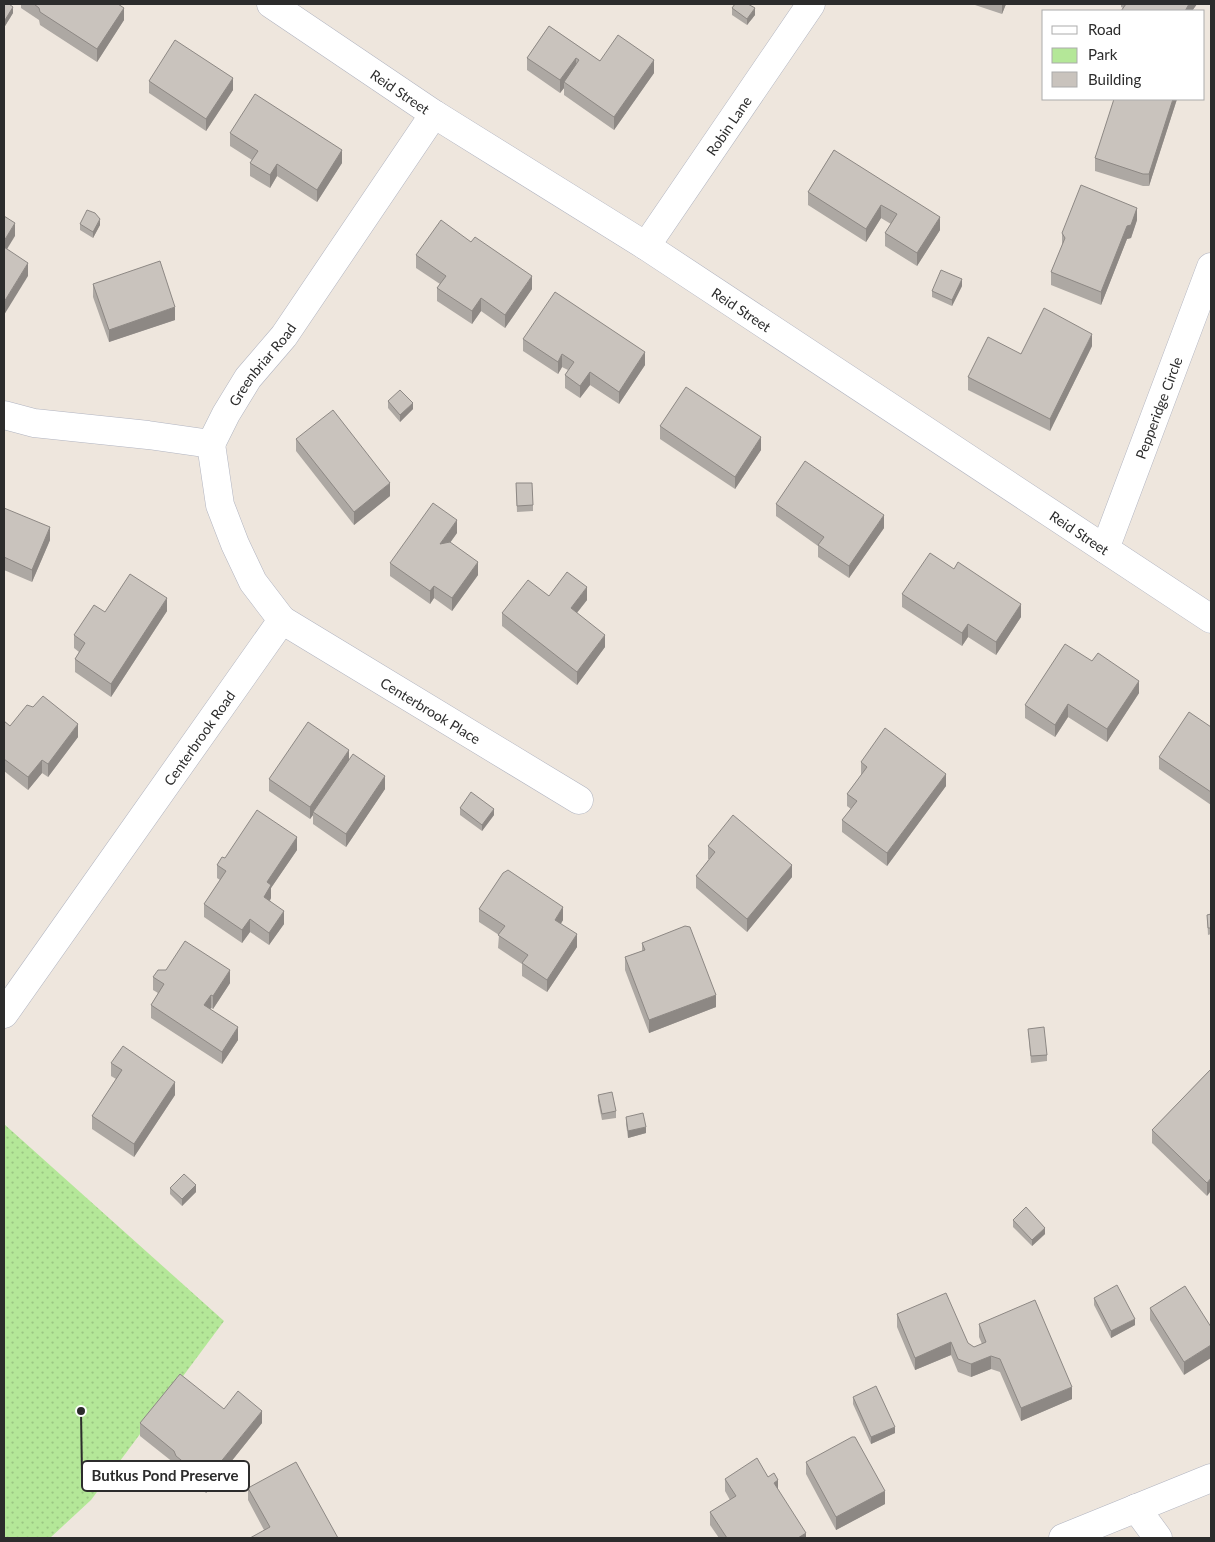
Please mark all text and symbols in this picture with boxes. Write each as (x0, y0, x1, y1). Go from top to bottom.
legend (1042, 10, 1205, 100)
text: Road (1088, 20, 1121, 38)
text: Park (1088, 45, 1118, 63)
street label: Reid Street (368, 65, 433, 117)
text: Building (1088, 70, 1141, 88)
street label: Robin Lane (702, 92, 755, 158)
street label: Reid Street (709, 283, 774, 335)
street label: Greenbriar Road (225, 320, 299, 409)
street label: Pepperidge Circle (1131, 354, 1185, 461)
street label: Reid Street (1047, 507, 1112, 558)
street label: Centerbrook Place (378, 673, 484, 747)
street label: Centerbrook Road (160, 687, 238, 789)
callout: Butkus Pond Preserve (82, 1461, 249, 1491)
text: Butkus Pond Preserve (91, 1466, 239, 1484)

